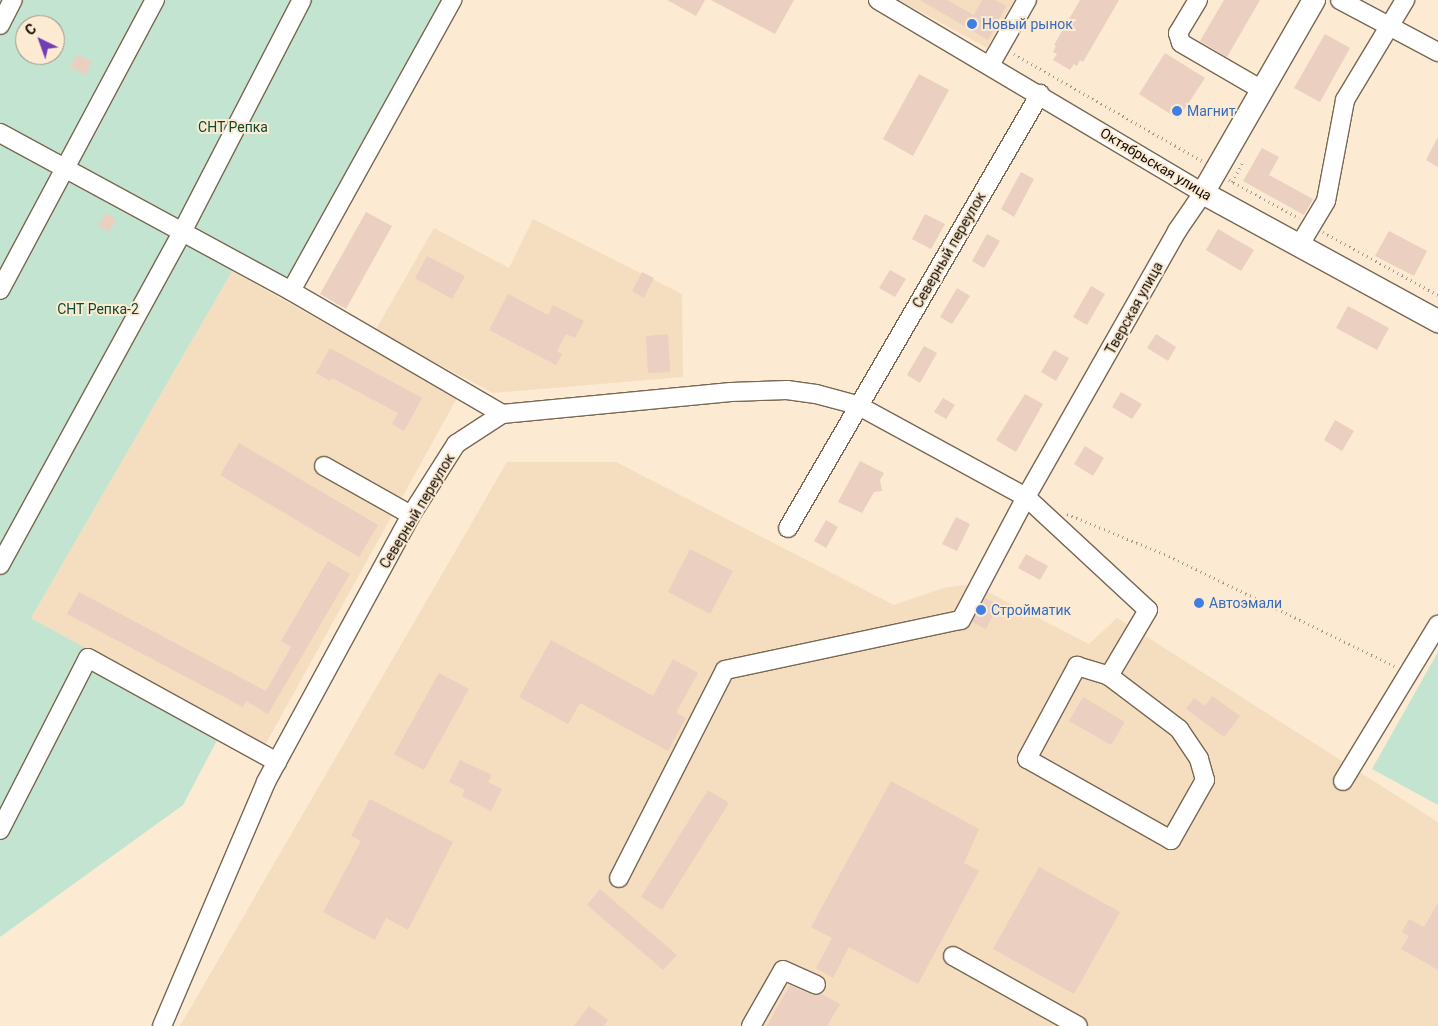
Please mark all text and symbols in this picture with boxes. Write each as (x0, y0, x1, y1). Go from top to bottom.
north arrow (15, 15, 65, 65)
place label: Новый рынок (982, 16, 1073, 32)
marker: Новый рынок (966, 18, 978, 30)
text: С (22, 21, 39, 39)
place label: Магнит (1187, 103, 1236, 119)
marker: Магнит (1171, 105, 1183, 117)
park label: СНТ Репка (198, 119, 268, 135)
street label: Октябрьская улица (1097, 124, 1215, 204)
street label: Северный переулок (909, 189, 989, 311)
street label: Тверская улица (1102, 259, 1166, 357)
park label: СНТ Репка-2 (57, 301, 139, 317)
street label: Северный переулок (376, 451, 458, 571)
place label: Автоэмали (1209, 595, 1282, 611)
marker: Автоэмали (1193, 597, 1205, 609)
place label: Стройматик (991, 602, 1071, 618)
marker: Стройматик (975, 604, 987, 616)

